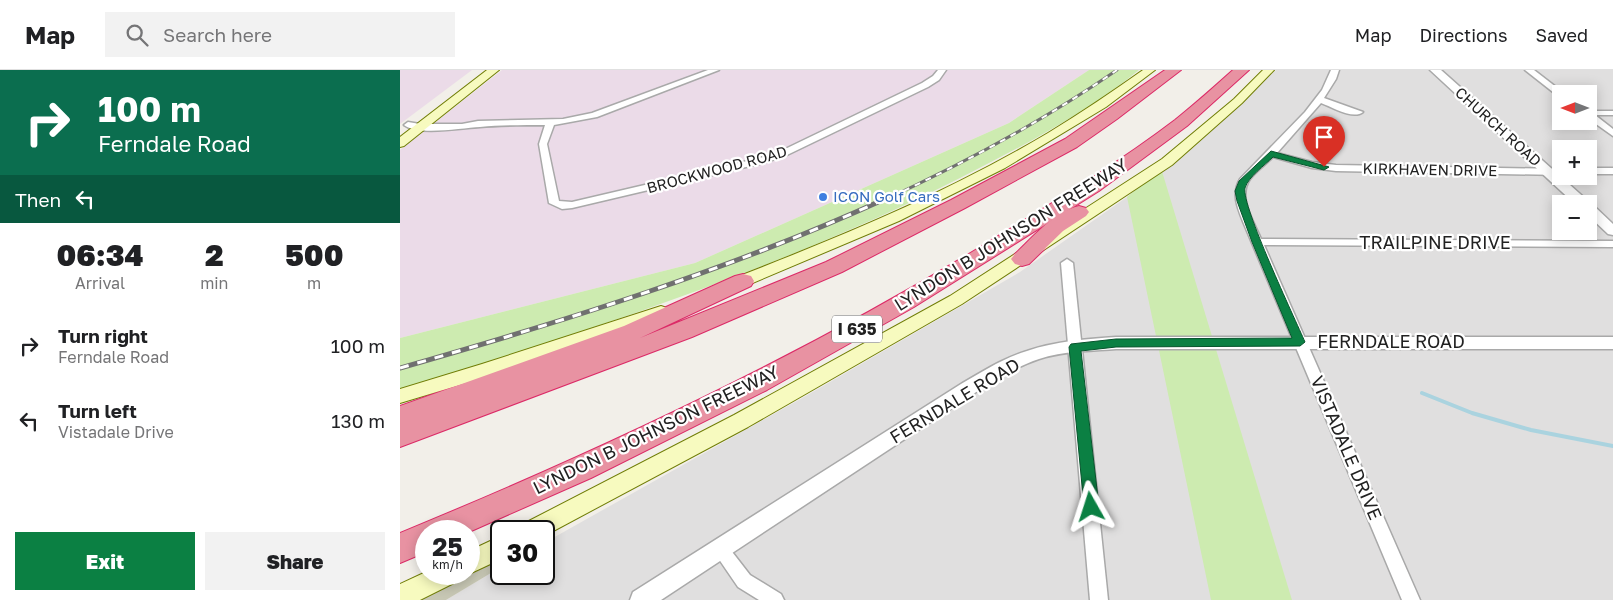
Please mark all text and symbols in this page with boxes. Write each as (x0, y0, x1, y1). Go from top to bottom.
search box (105, 12, 455, 57)
text: Map (25, 20, 75, 49)
icon: search (123, 21, 151, 49)
text: Search here (163, 23, 272, 46)
text: Map (1355, 24, 1391, 46)
text: Directions (1419, 24, 1507, 46)
text: Saved (1535, 24, 1588, 46)
street label: CHURCH ROAD (1452, 83, 1545, 170)
north arrow (1552, 85, 1598, 130)
map controls (1552, 85, 1597, 240)
text: 100 m (98, 88, 201, 130)
icon: right (15, 90, 80, 155)
pin (1303, 116, 1345, 167)
icon: arrive (1310, 123, 1338, 151)
text: Ferndale Road (98, 130, 251, 157)
button: + (1552, 140, 1597, 185)
street label: BROCKWOOD ROAD (645, 142, 789, 196)
street label: LYNDON B JOHNSON FREEWAY (890, 153, 1131, 315)
street label: KIRKHAVEN DRIVE (1363, 159, 1498, 179)
icon: left (71, 185, 99, 213)
place label: ICON Golf Cars (833, 187, 940, 205)
text: Then (15, 188, 61, 211)
marker: ICON Golf Cars (817, 191, 829, 203)
button: − (1552, 195, 1597, 240)
street label: TRAILPINE DRIVE (1359, 231, 1511, 253)
text: 06:34 (57, 237, 144, 273)
text: 2 (205, 237, 224, 273)
text: 500 (285, 237, 343, 273)
text: Arrival (75, 273, 125, 293)
text: min (200, 273, 228, 293)
text: m (307, 273, 321, 293)
road number: I 635 (832, 315, 882, 342)
text: Turn right (58, 324, 148, 347)
street label: FERNDALE ROAD (1317, 330, 1465, 352)
icon: right (15, 332, 43, 360)
text: 100 m (331, 334, 385, 357)
text: Ferndale Road (58, 347, 169, 367)
street label: FERNDALE ROAD (886, 353, 1023, 448)
street label: LYNDON B JOHNSON FREEWAY (529, 360, 782, 498)
street label: VISTADALE DRIVE (1307, 372, 1387, 523)
text: Turn left (58, 399, 137, 422)
icon: left (15, 407, 43, 435)
text: 130 m (331, 409, 385, 432)
text: Vistadale Drive (58, 422, 174, 442)
position arrow (1064, 480, 1116, 532)
speed limit sign: 30 (490, 520, 555, 585)
text: 25 (432, 531, 463, 562)
button: Exit (15, 532, 195, 590)
button: Share (205, 532, 385, 590)
text: km/h (432, 557, 463, 572)

